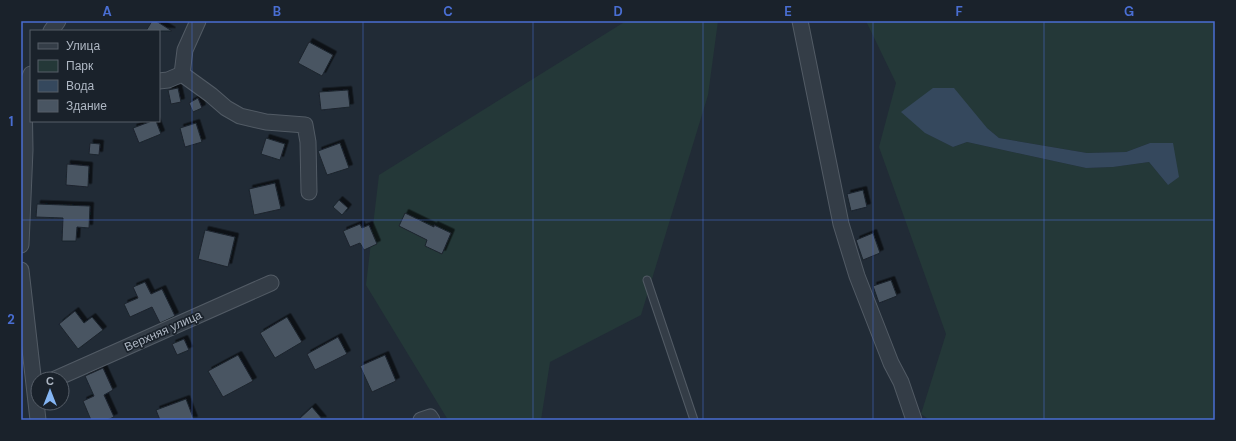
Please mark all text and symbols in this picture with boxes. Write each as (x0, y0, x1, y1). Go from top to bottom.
text: A (102, 3, 112, 20)
text: B (273, 3, 281, 20)
text: C (443, 3, 453, 20)
text: D (613, 3, 623, 20)
text: E (784, 3, 792, 20)
text: F (955, 3, 963, 20)
text: G (1124, 3, 1134, 20)
legend (30, 30, 160, 122)
text: Улица (66, 38, 100, 54)
text: Парк (66, 58, 94, 74)
text: Вода (66, 78, 94, 94)
text: Здание (66, 98, 107, 114)
text: 1 (9, 113, 13, 130)
street label: Верхняя улица (122, 307, 204, 355)
text: 2 (7, 311, 15, 328)
north arrow (30, 371, 70, 411)
text: С (46, 374, 54, 388)

